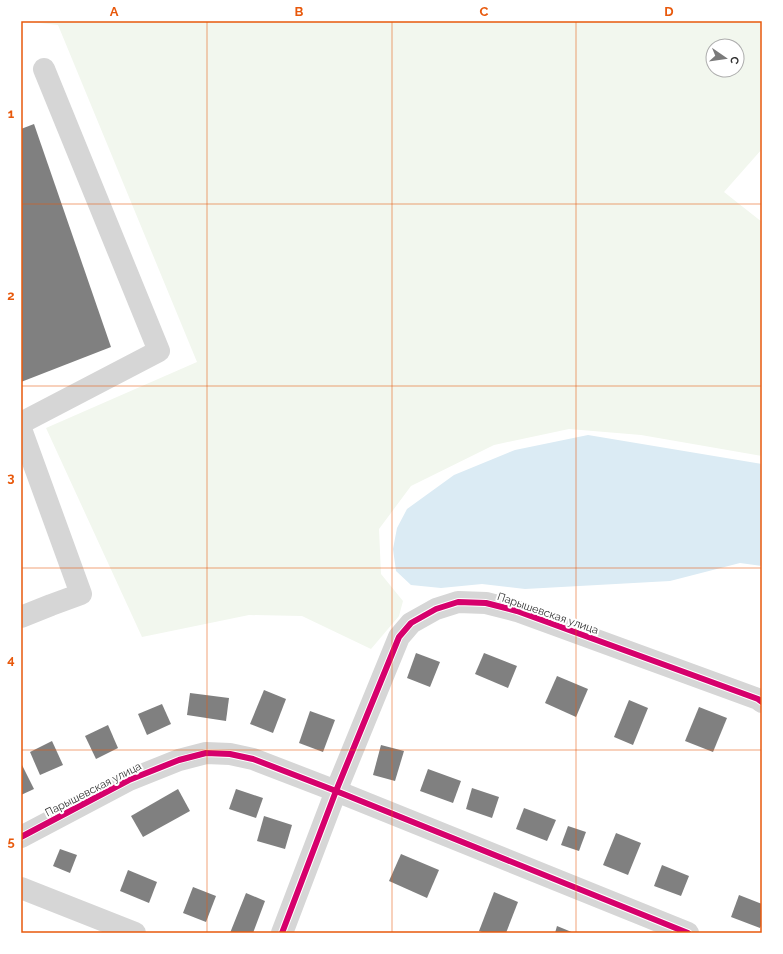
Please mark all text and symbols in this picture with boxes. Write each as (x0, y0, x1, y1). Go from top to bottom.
text: A (110, 4, 119, 19)
text: B (295, 4, 304, 19)
text: C (480, 4, 489, 19)
text: D (664, 4, 674, 19)
north arrow (705, 38, 745, 78)
text: С (727, 55, 741, 66)
text: 1 (8, 106, 15, 121)
text: 2 (7, 288, 15, 303)
text: 3 (7, 470, 15, 485)
street label: Парышевская улица (495, 590, 600, 637)
text: 4 (7, 652, 15, 667)
street label: Парышевская улица (43, 760, 144, 819)
text: 5 (7, 834, 15, 849)

